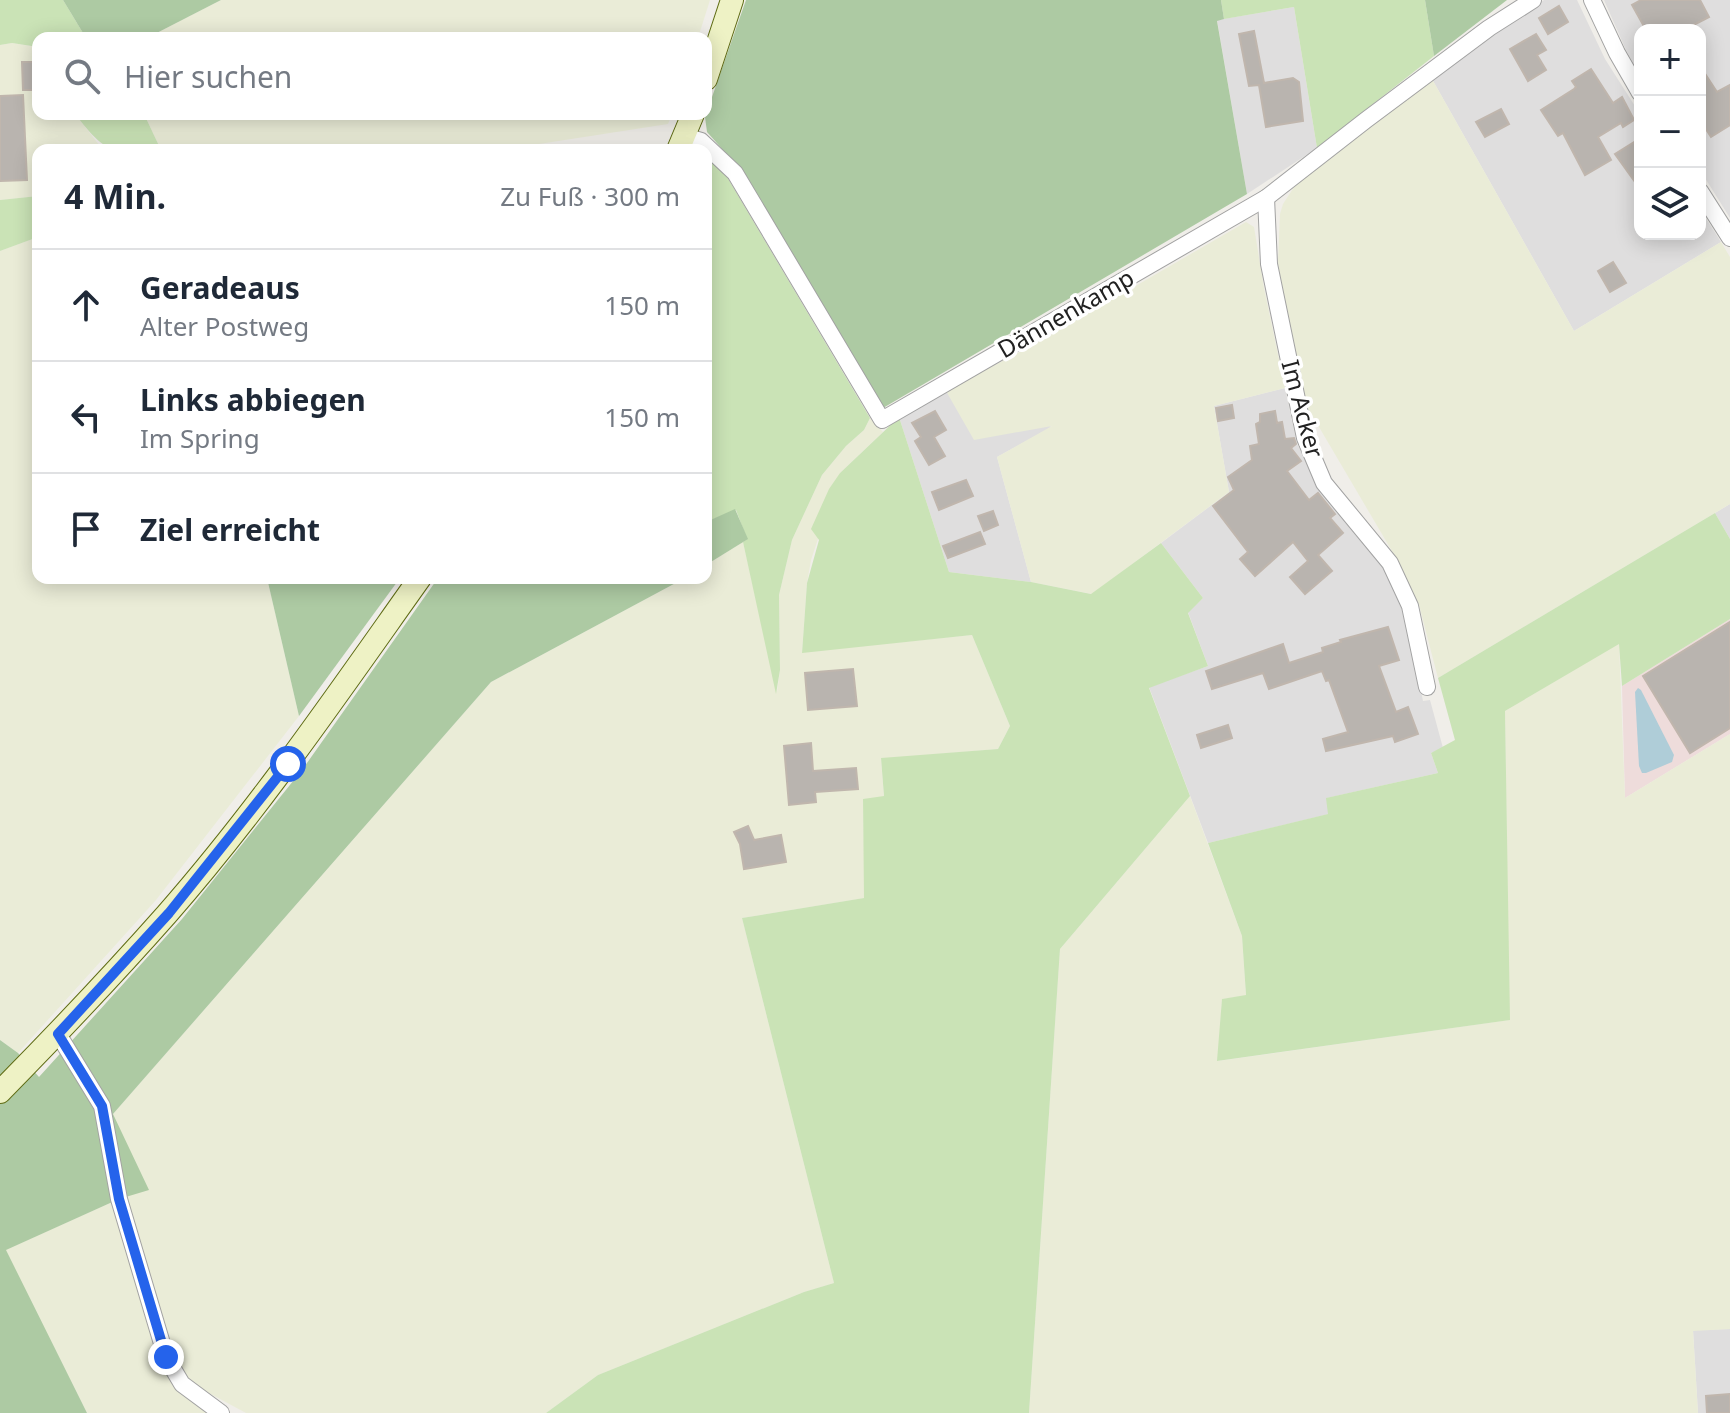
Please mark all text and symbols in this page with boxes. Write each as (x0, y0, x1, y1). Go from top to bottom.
map controls (1634, 24, 1706, 240)
button: + (1634, 24, 1706, 96)
search box (32, 32, 712, 120)
icon: search (60, 54, 104, 98)
text: Hier suchen (124, 56, 292, 97)
button: − (1634, 96, 1706, 168)
button: layers (1634, 168, 1706, 240)
text: 4 Min. (64, 173, 166, 219)
text: Zu Fuß · 300 m (500, 178, 680, 214)
street label: Dännenkamp (991, 260, 1140, 365)
text: Geradeaus (140, 267, 300, 308)
icon: ahead (64, 283, 108, 327)
text: 150 m (604, 287, 680, 323)
text: Alter Postweg (140, 308, 309, 344)
street label: Im Acker (1275, 356, 1332, 461)
text: Links abbiegen (140, 379, 366, 420)
icon: left (64, 395, 108, 439)
text: 150 m (604, 399, 680, 435)
text: Im Spring (140, 420, 260, 456)
icon: arrive (64, 507, 108, 551)
text: Ziel erreicht (140, 509, 320, 550)
route start (270, 746, 306, 782)
route end (148, 1339, 184, 1375)

